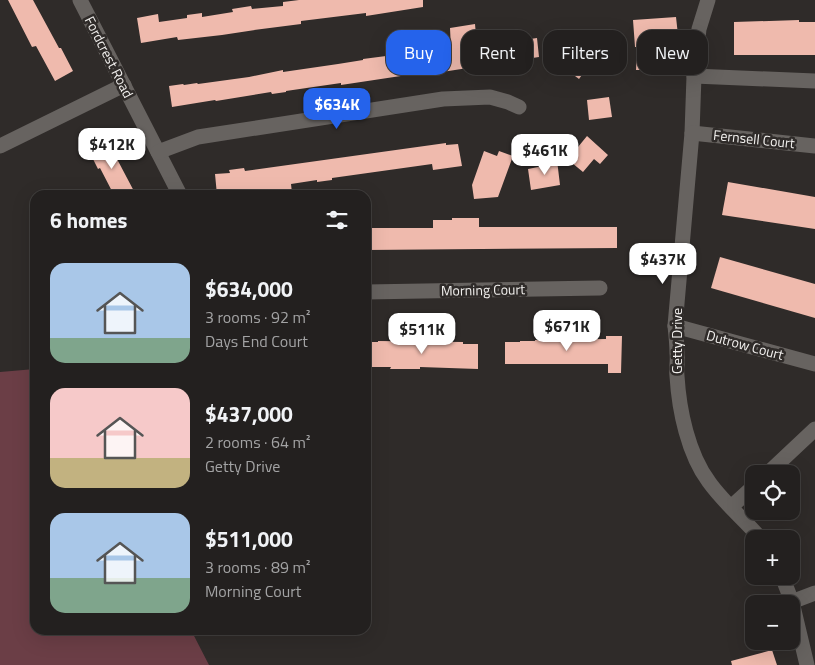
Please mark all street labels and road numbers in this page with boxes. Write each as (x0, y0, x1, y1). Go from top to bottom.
street label: Fordcrest Road (80, 12, 139, 101)
street label: Fernsell Court (712, 124, 796, 153)
street label: Morning Court (441, 278, 525, 301)
street label: Getty Drive (666, 308, 687, 374)
street label: Dutrow Court (704, 324, 786, 365)

